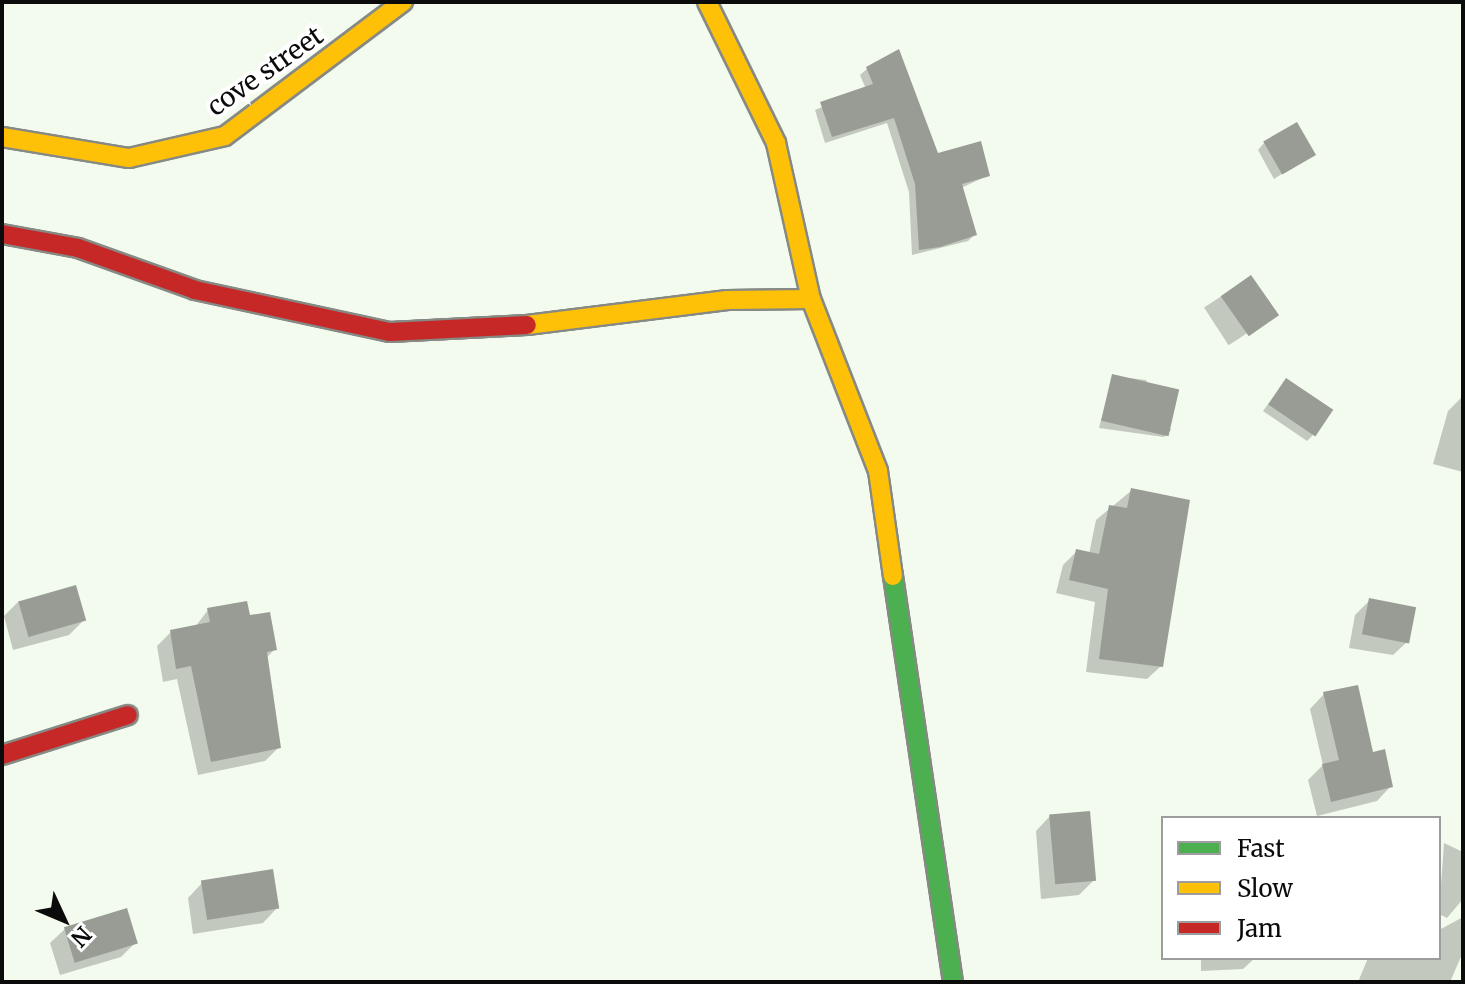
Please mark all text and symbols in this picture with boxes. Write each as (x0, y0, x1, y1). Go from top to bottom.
street label: cove street (201, 20, 329, 122)
legend (1161, 816, 1441, 960)
text: Fast (1237, 833, 1285, 864)
text: Slow (1237, 873, 1293, 904)
north arrow (24, 880, 104, 960)
text: Jam (1237, 913, 1282, 944)
text: N (65, 921, 97, 953)

